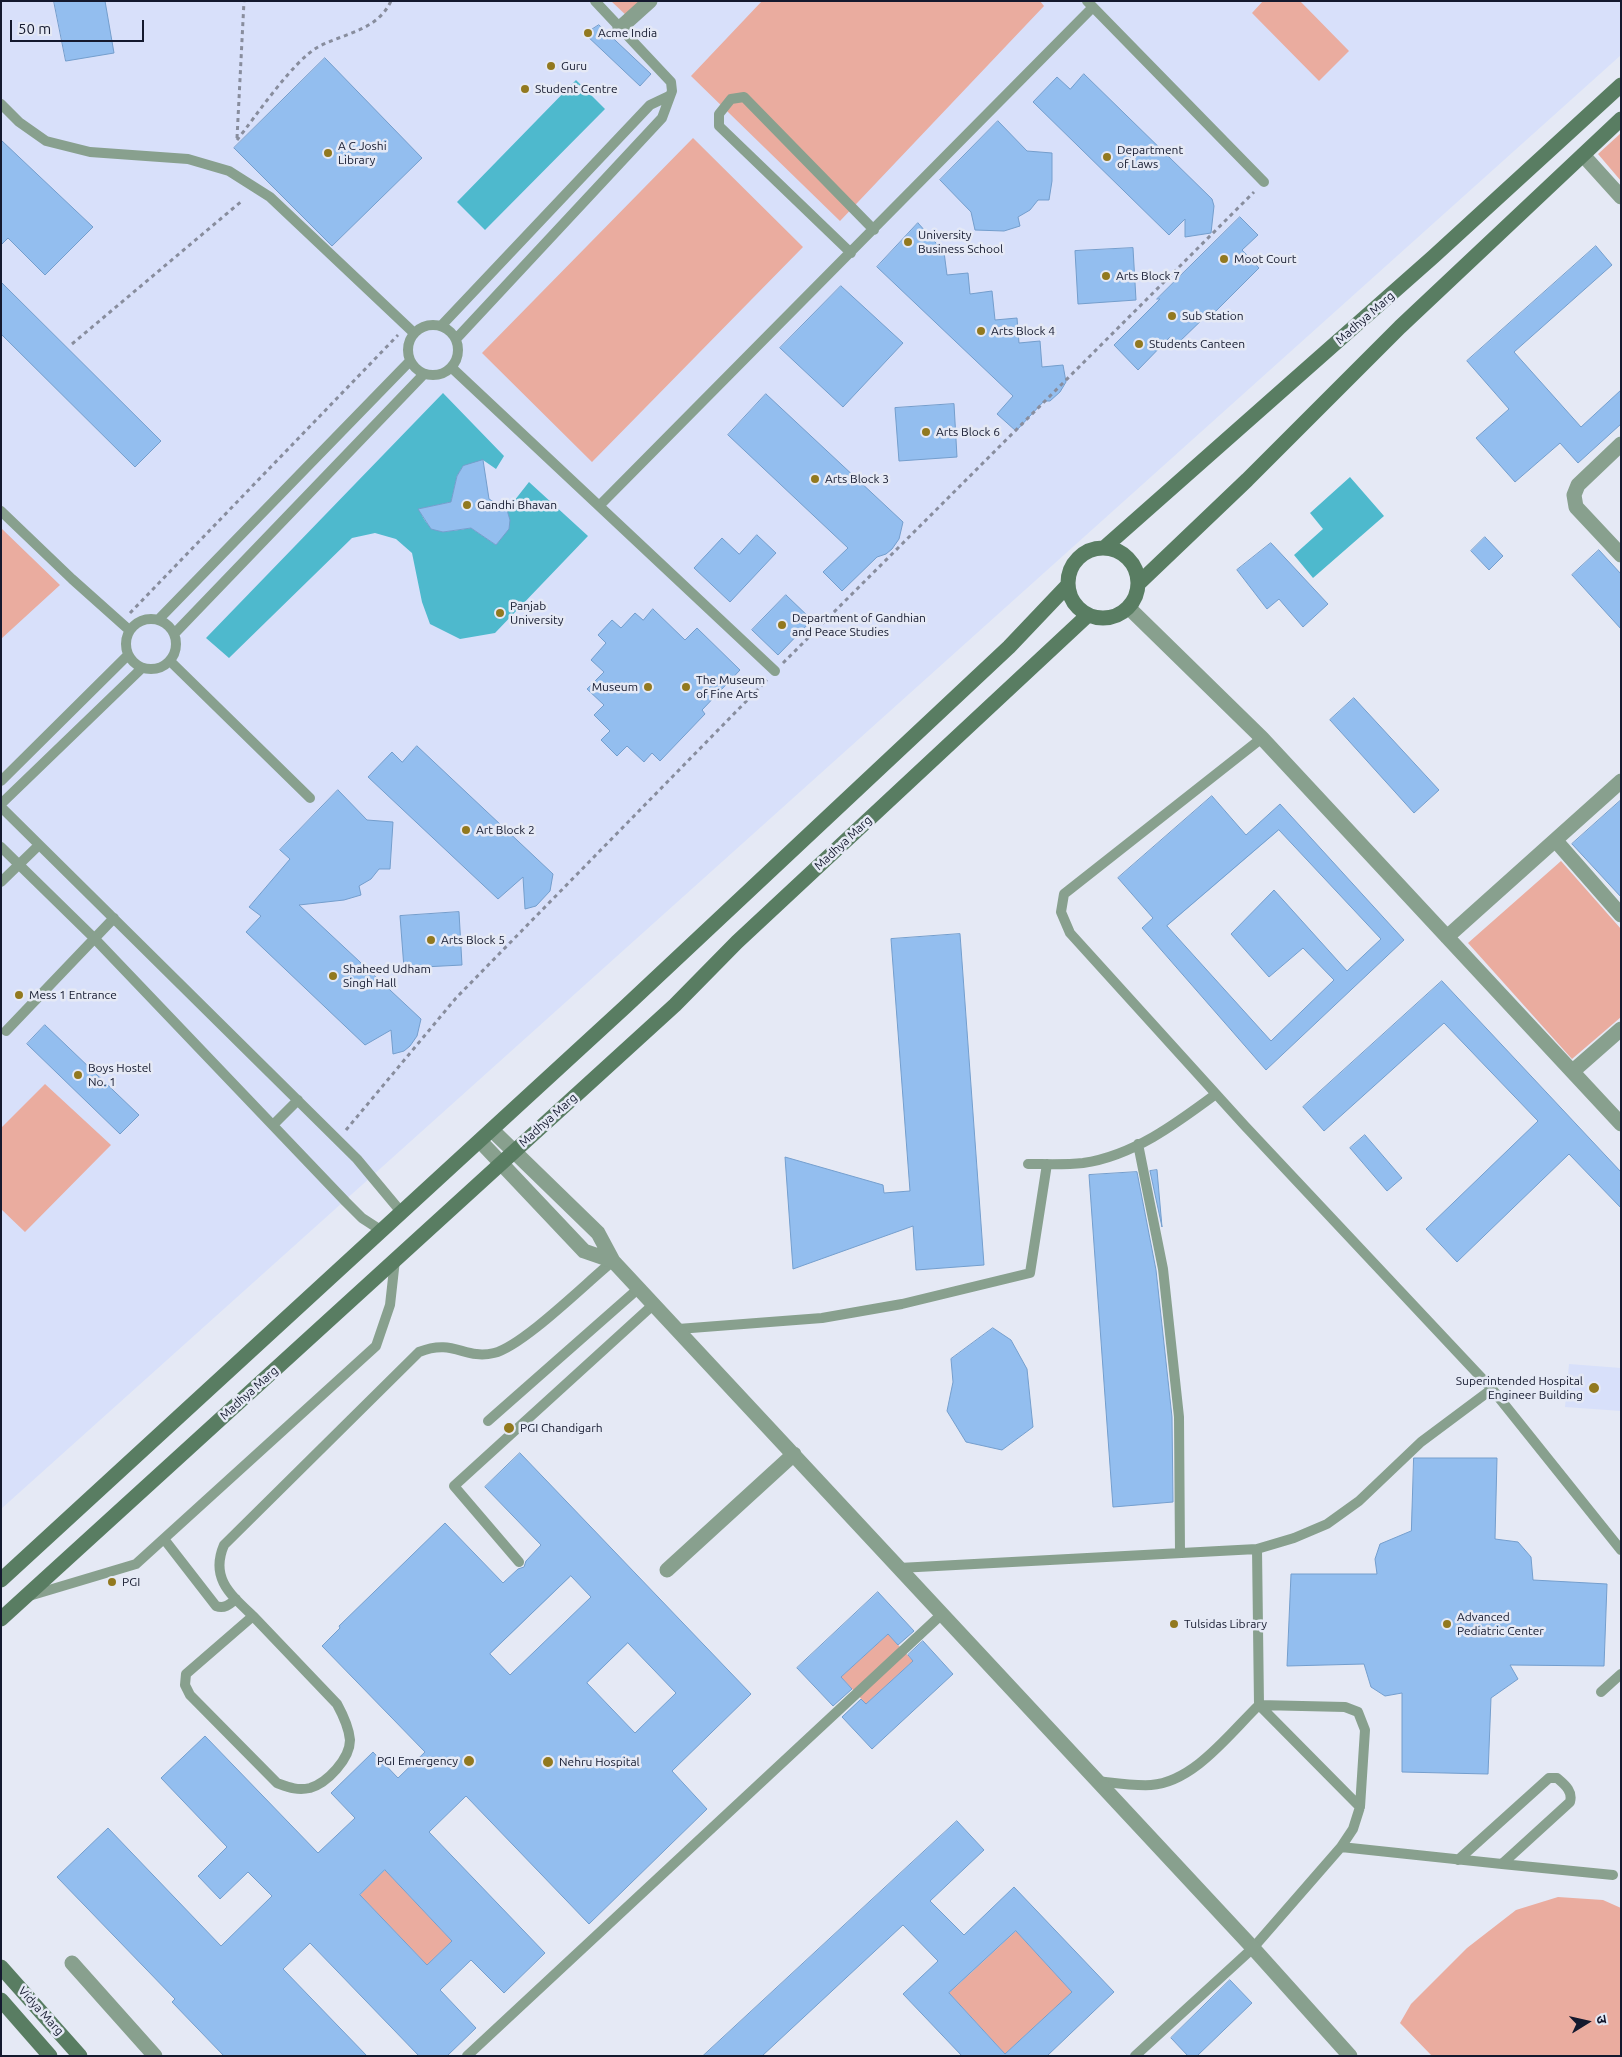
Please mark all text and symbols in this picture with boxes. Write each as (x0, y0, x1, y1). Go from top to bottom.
scale bar (12, 10, 146, 42)
text: 50 m (18, 20, 51, 37)
place label: Acme India (598, 26, 657, 40)
marker: Acme India (582, 27, 594, 39)
place label: Guru (561, 59, 587, 73)
marker: Guru (545, 60, 557, 72)
place label: Student Centre (535, 82, 618, 96)
marker: Student Centre (519, 83, 531, 95)
place label: A C Joshi Library (338, 139, 387, 167)
place label: Department of Laws (1117, 143, 1183, 171)
marker: A C Joshi Library (322, 147, 334, 159)
marker: Department of Laws (1101, 151, 1113, 163)
place label: University Business School (918, 228, 1003, 256)
marker: University Business School (902, 236, 914, 248)
place label: Moot Court (1234, 252, 1296, 266)
marker: Moot Court (1218, 253, 1230, 265)
place label: Arts Block 7 (1116, 269, 1180, 283)
marker: Arts Block 7 (1100, 270, 1112, 282)
street label: Madhya Marg (1333, 289, 1397, 347)
place label: Sub Station (1182, 309, 1244, 323)
marker: Sub Station (1166, 310, 1178, 322)
place label: Arts Block 4 (991, 324, 1055, 338)
marker: Arts Block 4 (975, 325, 987, 337)
place label: Students Canteen (1149, 337, 1245, 351)
marker: Students Canteen (1133, 338, 1145, 350)
place label: Arts Block 6 (936, 425, 1000, 439)
marker: Arts Block 6 (920, 426, 932, 438)
place label: Arts Block 3 (825, 472, 889, 486)
marker: Arts Block 3 (809, 473, 821, 485)
place label: Gandhi Bhavan (477, 498, 557, 512)
marker: Gandhi Bhavan (461, 499, 473, 511)
place label: Panjab University (510, 599, 564, 627)
marker: Panjab University (494, 607, 506, 619)
place label: Department of Gandhian and Peace Studies (792, 611, 926, 639)
marker: Department of Gandhian and Peace Studies (776, 619, 788, 631)
place label: The Museum of Fine Arts (696, 673, 765, 701)
place label: Museum (592, 680, 638, 694)
marker: Museum (642, 681, 654, 693)
marker: The Museum of Fine Arts (680, 681, 692, 693)
street label: Madhya Marg (811, 813, 875, 873)
place label: Art Block 2 (476, 823, 535, 837)
marker: Art Block 2 (460, 824, 472, 836)
place label: Arts Block 5 (441, 933, 505, 947)
marker: Arts Block 5 (425, 934, 437, 946)
place label: Shaheed Udham Singh Hall (343, 962, 431, 990)
marker: Shaheed Udham Singh Hall (327, 970, 339, 982)
place label: Mess 1 Entrance (29, 988, 117, 1002)
marker: Mess 1 Entrance (13, 989, 25, 1001)
place label: Boys Hostel No. 1 (88, 1061, 151, 1089)
marker: Boys Hostel No. 1 (72, 1069, 84, 1081)
street label: Madhya Marg (516, 1090, 580, 1150)
street label: Madhya Marg (217, 1363, 281, 1423)
place label: Superintended Hospital Engineer Building (1456, 1374, 1583, 1402)
marker: Superintended Hospital Engineer Building (1587, 1381, 1601, 1395)
marker: PGI Chandigarh (502, 1421, 516, 1435)
place label: PGI Chandigarh (520, 1421, 603, 1435)
place label: PGI (122, 1575, 140, 1589)
marker: PGI (106, 1576, 118, 1588)
place label: Advanced Pediatric Center (1457, 1610, 1544, 1638)
place label: Tulsidas Library (1184, 1617, 1267, 1631)
marker: Tulsidas Library (1168, 1618, 1180, 1630)
marker: Advanced Pediatric Center (1441, 1618, 1453, 1630)
place label: PGI Emergency (377, 1754, 458, 1768)
marker: PGI Emergency (462, 1754, 476, 1768)
marker: Nehru Hospital (541, 1755, 555, 1769)
place label: Nehru Hospital (559, 1755, 640, 1769)
street label: Vidya Marg (15, 1984, 67, 2038)
north arrow (1562, 1997, 1612, 2047)
text: उ (1593, 2014, 1610, 2025)

